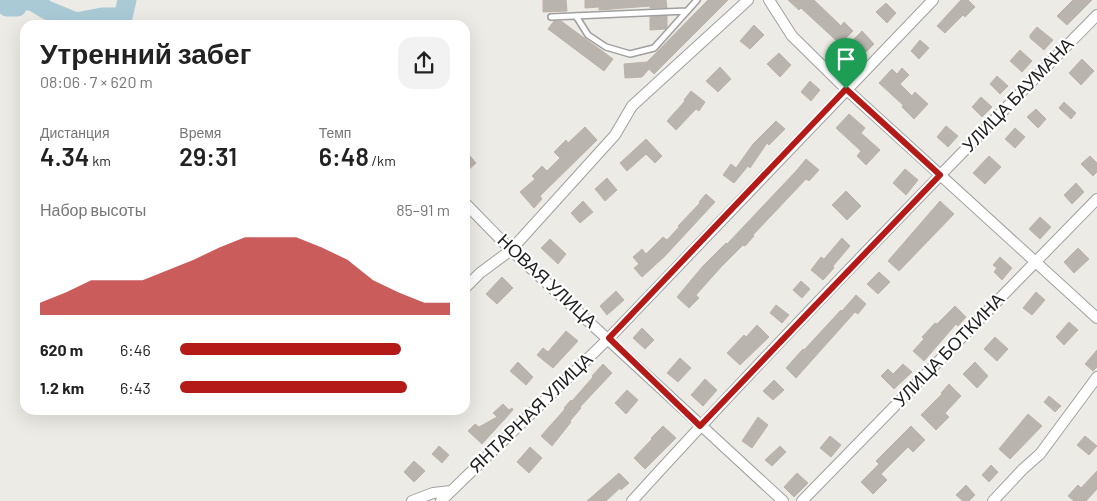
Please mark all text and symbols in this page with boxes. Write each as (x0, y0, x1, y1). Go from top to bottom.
street label: УЛИЦА БАУМАНА (957, 33, 1077, 156)
text: Утренний забег (40, 36, 251, 70)
button: share (398, 37, 450, 89)
pin (825, 38, 867, 89)
icon: arrive (832, 45, 860, 73)
text: 08:06 · 7 × 620 m (40, 72, 153, 91)
text: Дистанция (40, 124, 110, 141)
text: Время (179, 124, 221, 141)
text: Темп (319, 124, 351, 141)
text: 4.34 (40, 141, 89, 171)
text: 29:31 (179, 141, 237, 171)
text: 6:48 (319, 141, 369, 171)
text: km (89, 152, 111, 169)
text: /km (369, 152, 396, 169)
text: Набор высоты (40, 200, 146, 219)
text: 85–91 m (396, 200, 450, 219)
street label: НОВАЯ УЛИЦА (493, 229, 602, 332)
street label: УЛИЦА БОТКИНА (888, 288, 1008, 411)
text: 620 m (40, 340, 83, 359)
text: 6:46 (120, 340, 151, 359)
street label: ЯНТАРНАЯ УЛИЦА (464, 348, 597, 477)
text: 1.2 km (40, 378, 84, 397)
text: 6:43 (120, 378, 151, 397)

